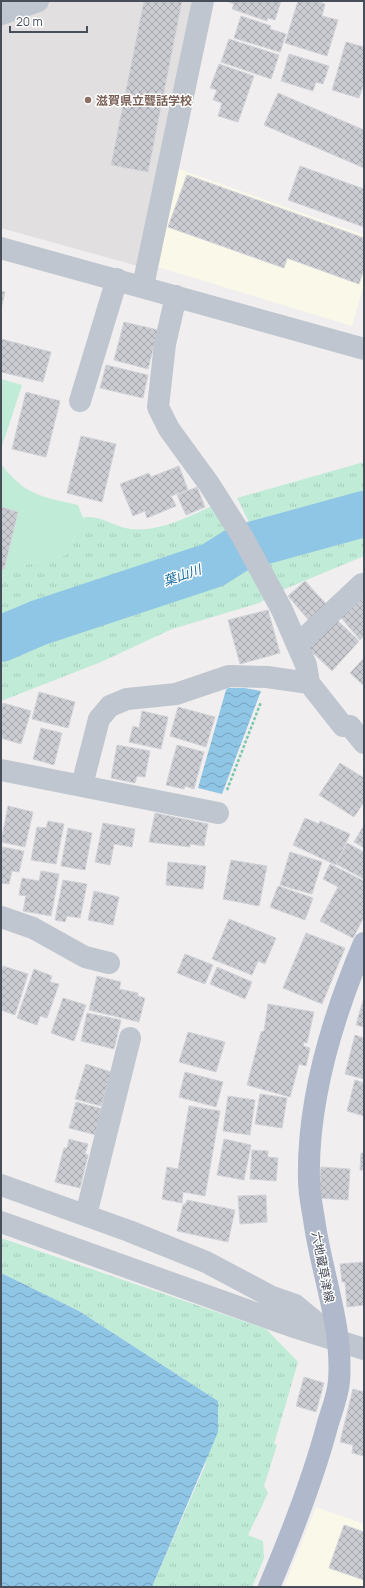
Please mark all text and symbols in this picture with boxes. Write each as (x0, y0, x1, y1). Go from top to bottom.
scale bar (10, 8, 87, 34)
text: 20 m (16, 13, 43, 30)
place label: 滋賀県立聾話学校 (96, 92, 192, 109)
marker: 滋賀県立聾話学校 (83, 95, 93, 105)
water label: 葉山川 (161, 559, 205, 590)
street label: 六地蔵草津線 (308, 1230, 338, 1304)

